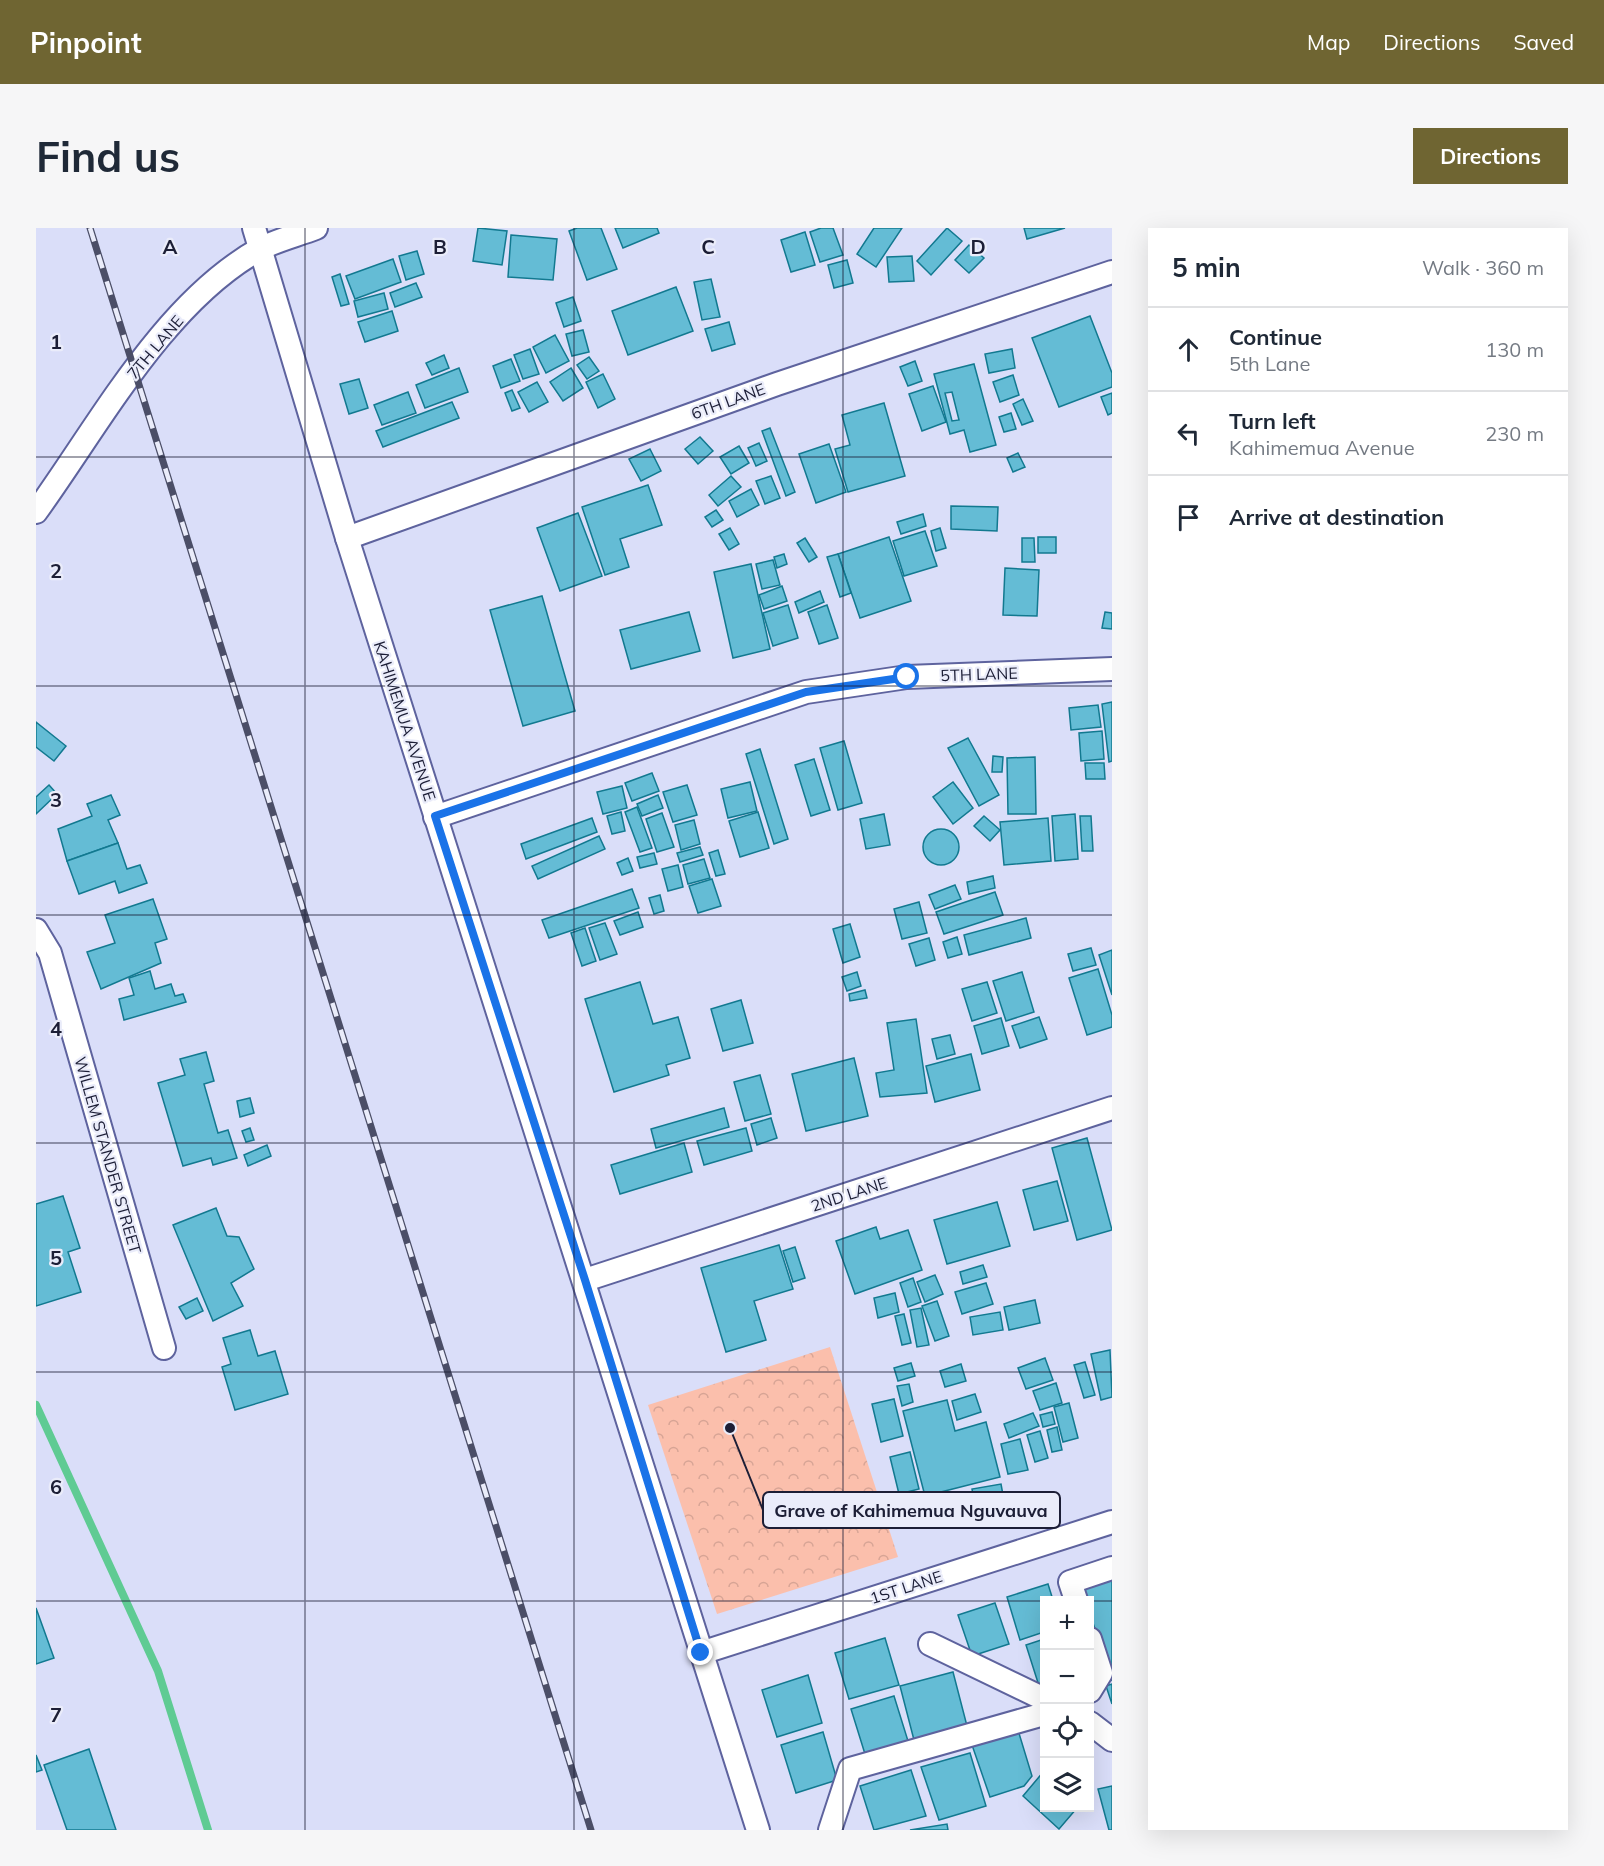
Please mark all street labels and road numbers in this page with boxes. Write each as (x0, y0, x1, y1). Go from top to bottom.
street label: 7TH LANE (123, 311, 187, 383)
street label: 6TH LANE (688, 378, 768, 424)
street label: KAHIMEMUA AVENUE (370, 639, 440, 803)
street label: 5TH LANE (940, 663, 1018, 685)
street label: WILLEM STANDER STREET (70, 1054, 146, 1256)
street label: 2ND LANE (808, 1172, 890, 1216)
street label: 1ST LANE (867, 1566, 945, 1608)

